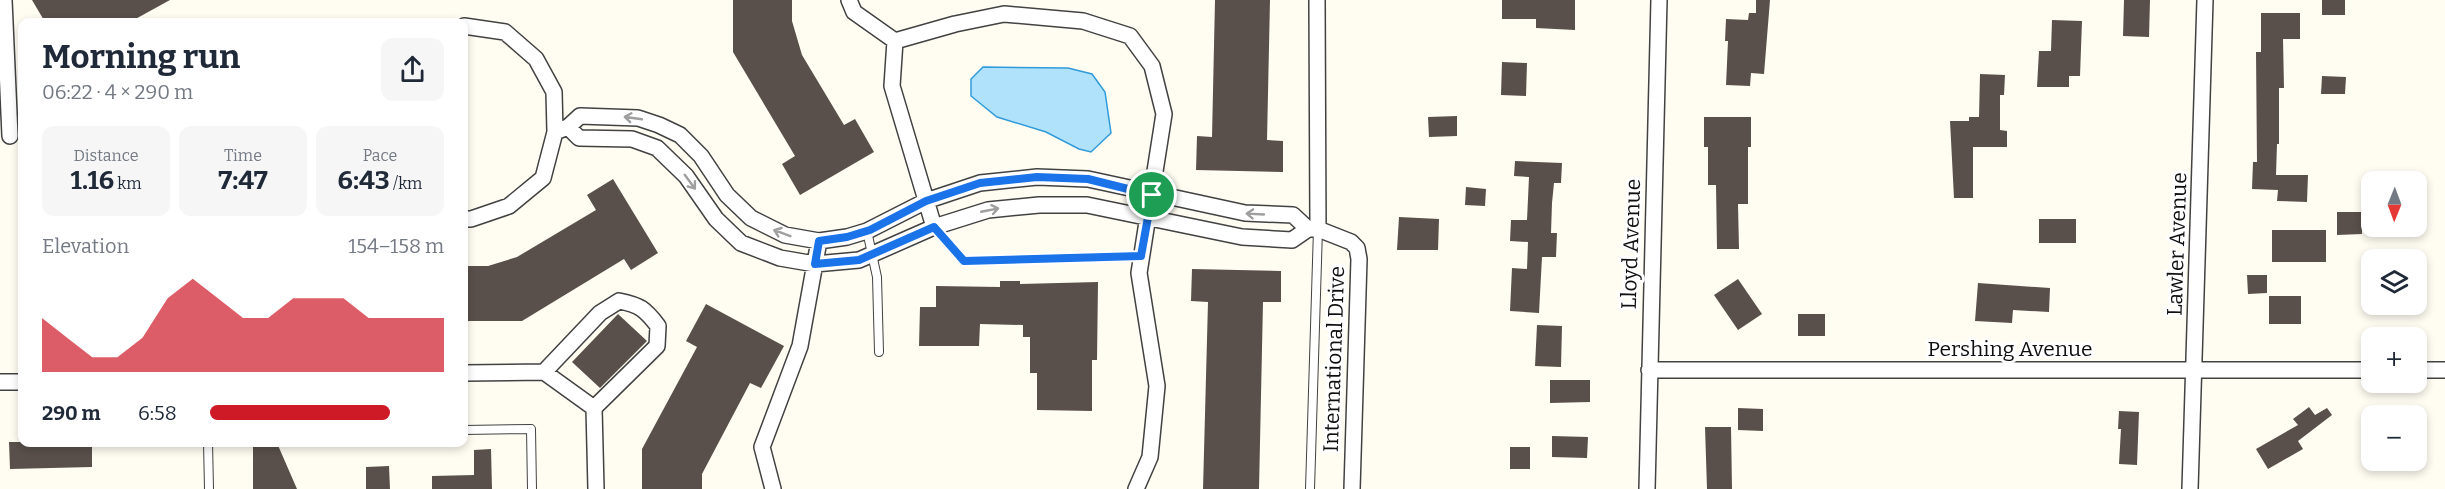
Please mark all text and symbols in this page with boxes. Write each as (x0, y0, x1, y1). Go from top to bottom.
text: Morning run (42, 37, 240, 77)
button: share (381, 38, 444, 101)
text: 06:22 · 4 × 290 m (42, 80, 193, 104)
one-way arrow (623, 113, 643, 124)
text: Distance (74, 146, 138, 165)
text: Time (224, 146, 262, 165)
text: Pace (363, 146, 397, 165)
text: 1.16 (71, 165, 114, 196)
text: 7:47 (218, 165, 268, 196)
text: 6:43 (338, 165, 390, 196)
pin (1126, 169, 1177, 220)
north arrow (2361, 171, 2427, 237)
map controls (2361, 171, 2427, 471)
street label: Lawler Avenue (2161, 172, 2193, 316)
one-way arrow (684, 173, 696, 189)
text: km (114, 174, 141, 193)
text: /km (390, 174, 422, 193)
icon: arrive (1135, 178, 1168, 211)
street label: Lloyd Avenue (1616, 178, 1646, 310)
one-way arrow (980, 205, 999, 216)
one-way arrow (1245, 208, 1265, 219)
one-way arrow (773, 226, 792, 237)
text: Elevation (42, 234, 129, 258)
text: 154–158 m (348, 234, 444, 258)
button: layers (2361, 249, 2427, 315)
street label: International Drive (1318, 266, 1350, 452)
button: + (2361, 327, 2427, 393)
street label: Pershing Avenue (1927, 336, 2093, 362)
text: 290 m (42, 401, 100, 425)
text: 6:58 (138, 401, 177, 425)
button: − (2361, 405, 2427, 471)

